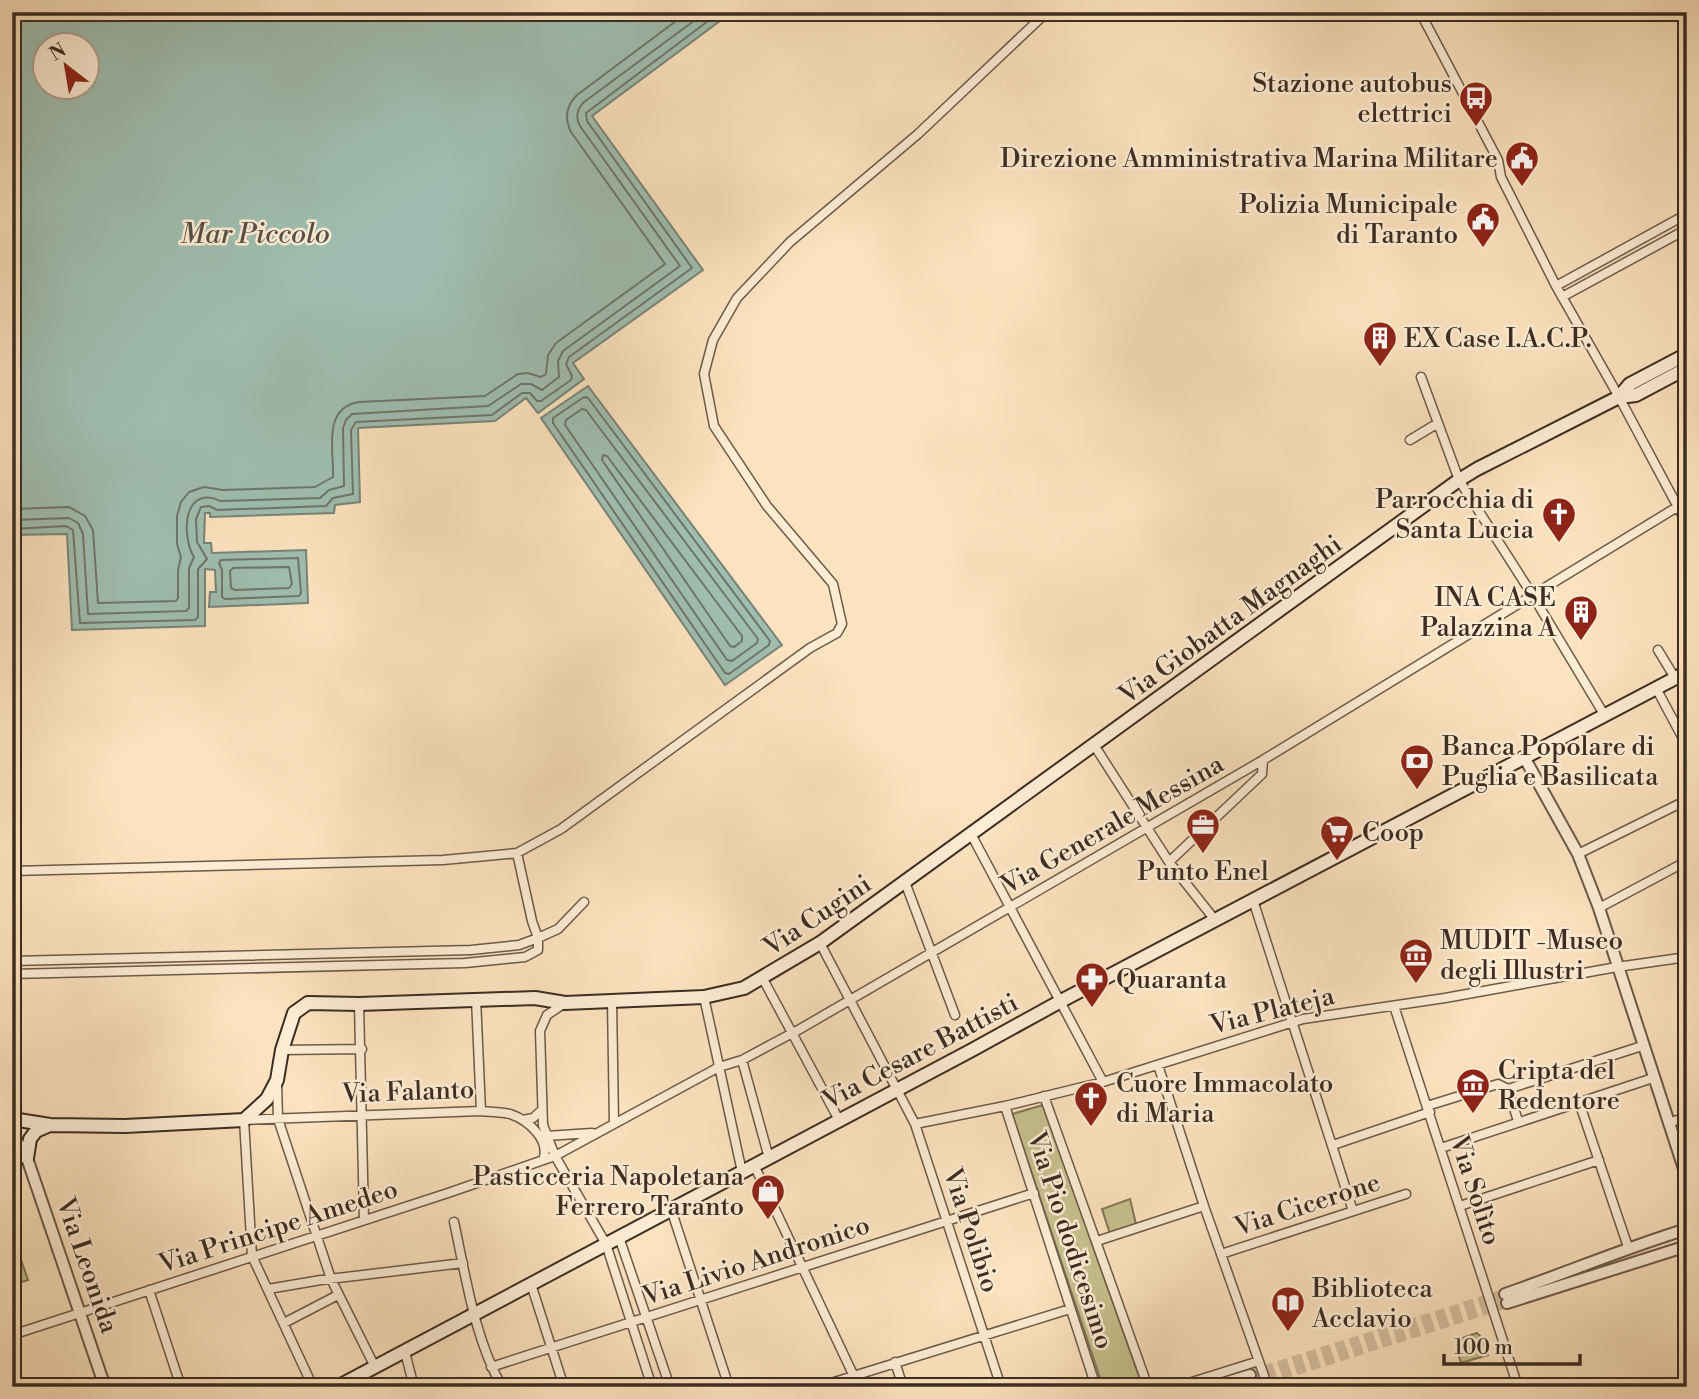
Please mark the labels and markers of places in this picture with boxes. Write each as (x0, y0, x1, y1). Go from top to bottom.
place label: Stazione autobus elettrici (1252, 68, 1452, 130)
bus stop icon: Stazione autobus elettrici (1457, 79, 1495, 128)
public building icon: Direzione Amministrativa Marina Militare (1503, 139, 1541, 188)
place label: Direzione Amministrativa Marina Militare (1000, 143, 1498, 175)
place label: Polizia Municipale di Taranto (1239, 189, 1458, 251)
public building icon: Polizia Municipale di Taranto (1464, 200, 1502, 249)
building icon: EX Case I.A.C.P. (1361, 319, 1399, 368)
place label: EX Case I.A.C.P. (1404, 323, 1592, 355)
place label: Parrocchia di Santa Lucia (1375, 484, 1535, 546)
church icon: Parrocchia di Santa Lucia (1540, 495, 1578, 544)
place label: INA CASE Palazzina A (1420, 582, 1557, 644)
building icon: INA CASE Palazzina A (1562, 593, 1600, 642)
place label: Banca Popolare di Puglia e Basilicata (1441, 731, 1659, 793)
bank icon: Banca Popolare di Puglia e Basilicata (1398, 742, 1436, 791)
office icon: Punto Enel (1184, 806, 1222, 855)
supermarket icon: Coop (1318, 813, 1356, 862)
place label: Coop (1362, 817, 1424, 849)
place label: Punto Enel (1137, 856, 1269, 888)
place label: MUDIT -Museo degli Illustri (1440, 925, 1623, 987)
museum icon: MUDIT -Museo degli Illustri (1397, 936, 1435, 985)
pharmacy icon: Quaranta (1073, 960, 1111, 1009)
place label: Quaranta (1116, 964, 1228, 996)
place label: Cripta del Redentore (1498, 1055, 1620, 1117)
museum icon: Cripta del Redentore (1454, 1066, 1492, 1115)
place label: Cuore Immacolato di Maria (1116, 1068, 1333, 1130)
church icon: Cuore Immacolato di Maria (1072, 1079, 1110, 1128)
place label: Pasticceria Napoletana Ferrero Taranto (473, 1161, 745, 1223)
shop icon: Pasticceria Napoletana Ferrero Taranto (749, 1172, 787, 1221)
place label: Biblioteca Acclavio (1311, 1273, 1434, 1335)
library icon: Biblioteca Acclavio (1269, 1284, 1307, 1333)

